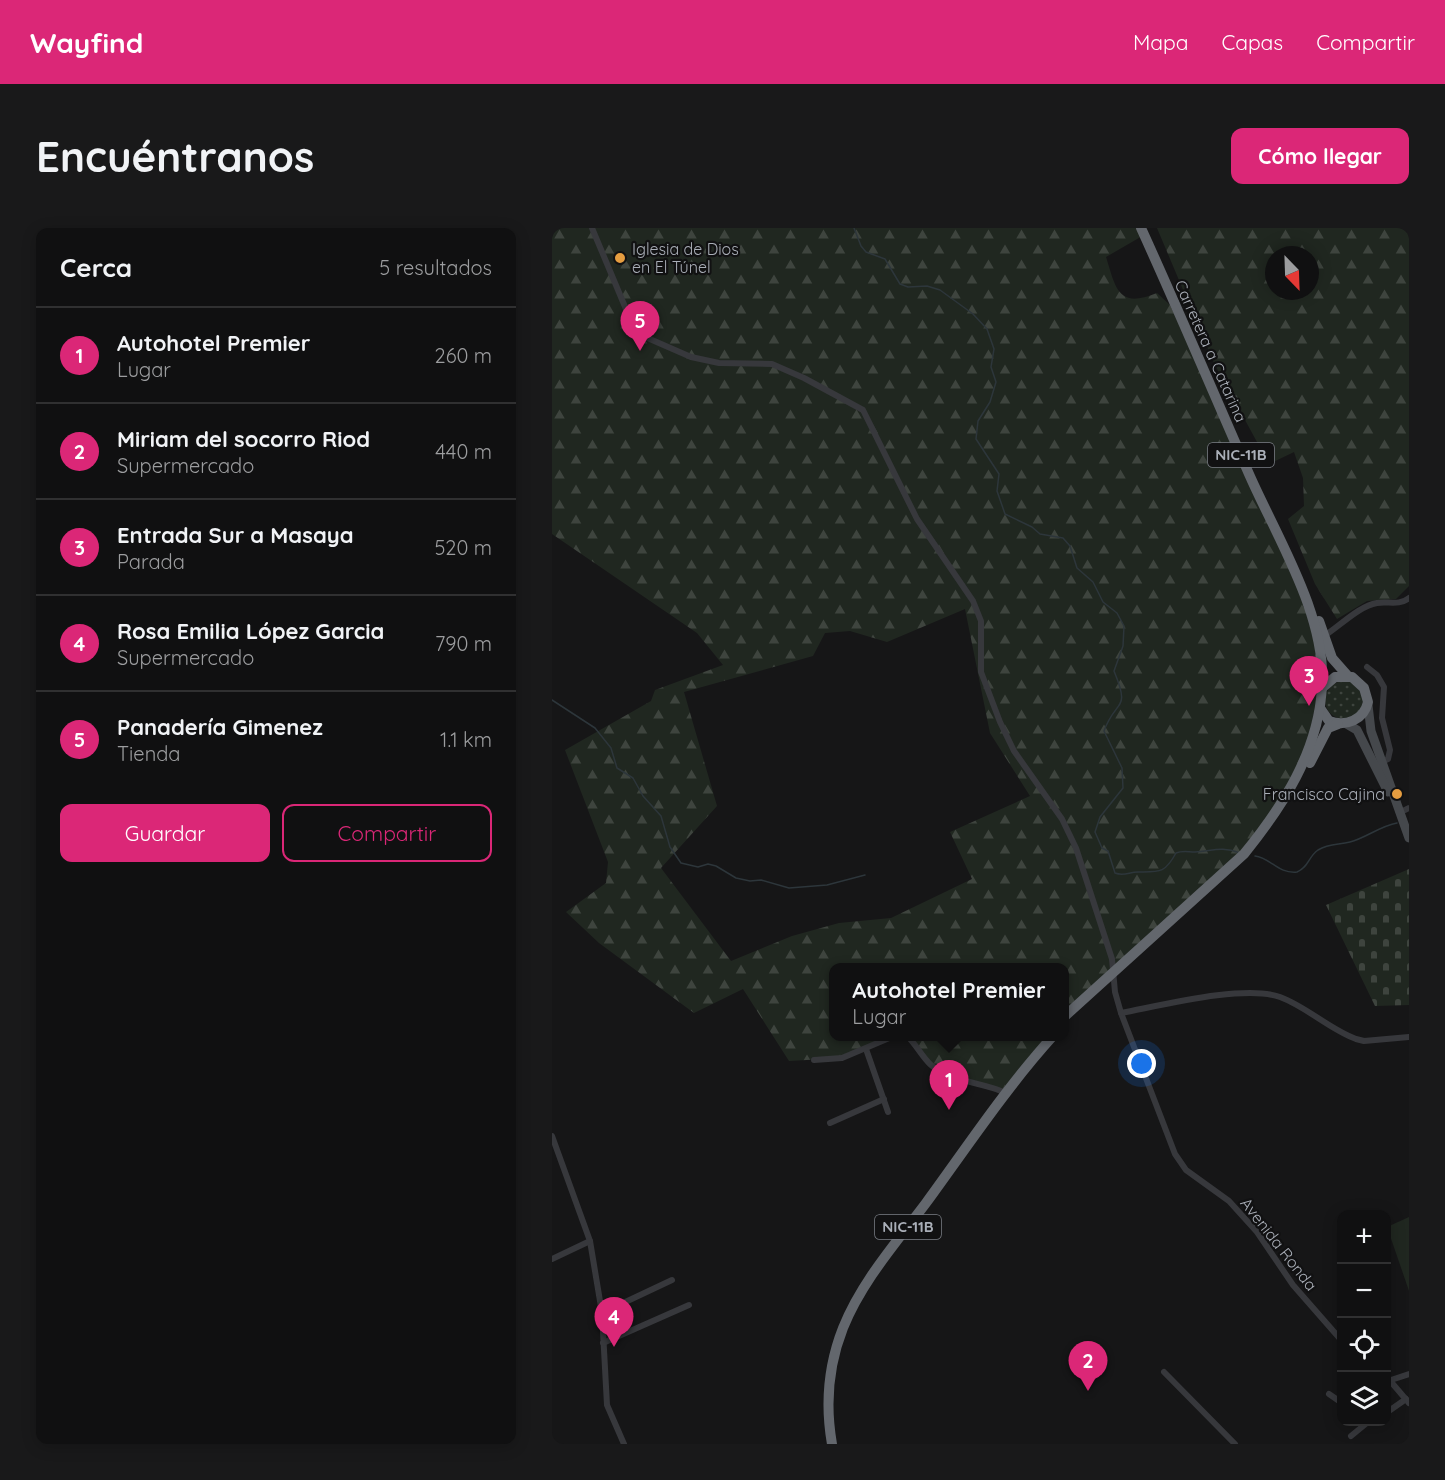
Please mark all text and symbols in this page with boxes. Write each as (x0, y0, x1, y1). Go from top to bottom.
text: Wayfind (30, 25, 143, 60)
text: Mapa (1133, 29, 1188, 55)
text: Capas (1221, 29, 1283, 55)
text: Compartir (1316, 29, 1415, 55)
button: Cómo llegar (1231, 128, 1409, 184)
text: Encuéntranos (36, 130, 314, 183)
place label: Iglesia de Dios en El Túnel (632, 239, 739, 277)
north arrow (1265, 246, 1319, 300)
text: Cerca (60, 251, 132, 284)
marker: Iglesia de Dios en El Túnel (613, 251, 627, 265)
text: 5 resultados (379, 255, 492, 280)
street label: Carretera a Catarina (1171, 277, 1251, 425)
pin: 5 (620, 302, 659, 351)
text: Autohotel Premier (117, 329, 310, 357)
text: 1 (76, 343, 83, 368)
text: 260 m (435, 343, 492, 368)
text: Lugar (117, 357, 171, 382)
text: Miriam del socorro Riod (117, 425, 370, 453)
text: 2 (74, 439, 85, 464)
text: 440 m (435, 439, 492, 464)
road number: NIC-11B (1208, 443, 1274, 467)
text: Supermercado (117, 453, 254, 478)
text: Entrada Sur a Masaya (117, 521, 353, 549)
text: 3 (74, 535, 85, 560)
text: 520 m (434, 535, 492, 560)
text: Parada (117, 549, 185, 574)
text: Rosa Emilia López Garcia (117, 617, 384, 645)
text: 4 (74, 631, 85, 656)
text: 790 m (435, 631, 492, 656)
text: Supermercado (117, 645, 254, 670)
pin: 3 (1290, 656, 1329, 706)
text: Panadería Gimenez (117, 713, 323, 741)
text: 5 (74, 727, 85, 752)
text: 1.1 km (440, 727, 492, 752)
text: Tienda (117, 741, 180, 766)
place label: Francisco Cajina (1263, 784, 1385, 804)
marker: Francisco Cajina (1390, 787, 1404, 801)
button: Guardar (60, 804, 270, 862)
button: Compartir (282, 804, 492, 862)
popup (829, 963, 1069, 1041)
text: Autohotel Premier (852, 976, 1046, 1004)
text: Lugar (852, 1004, 906, 1029)
your location (1127, 1049, 1156, 1078)
pin: 1 (930, 1060, 968, 1110)
street label: Avenida Ronda (1236, 1193, 1322, 1295)
map controls (1337, 1210, 1391, 1426)
button: + (1337, 1210, 1391, 1264)
road number: NIC-11B (875, 1215, 941, 1239)
button: − (1337, 1264, 1391, 1318)
pin: 4 (594, 1298, 634, 1347)
button: locate (1337, 1318, 1391, 1372)
pin: 2 (1068, 1342, 1108, 1391)
button: layers (1337, 1372, 1391, 1426)

